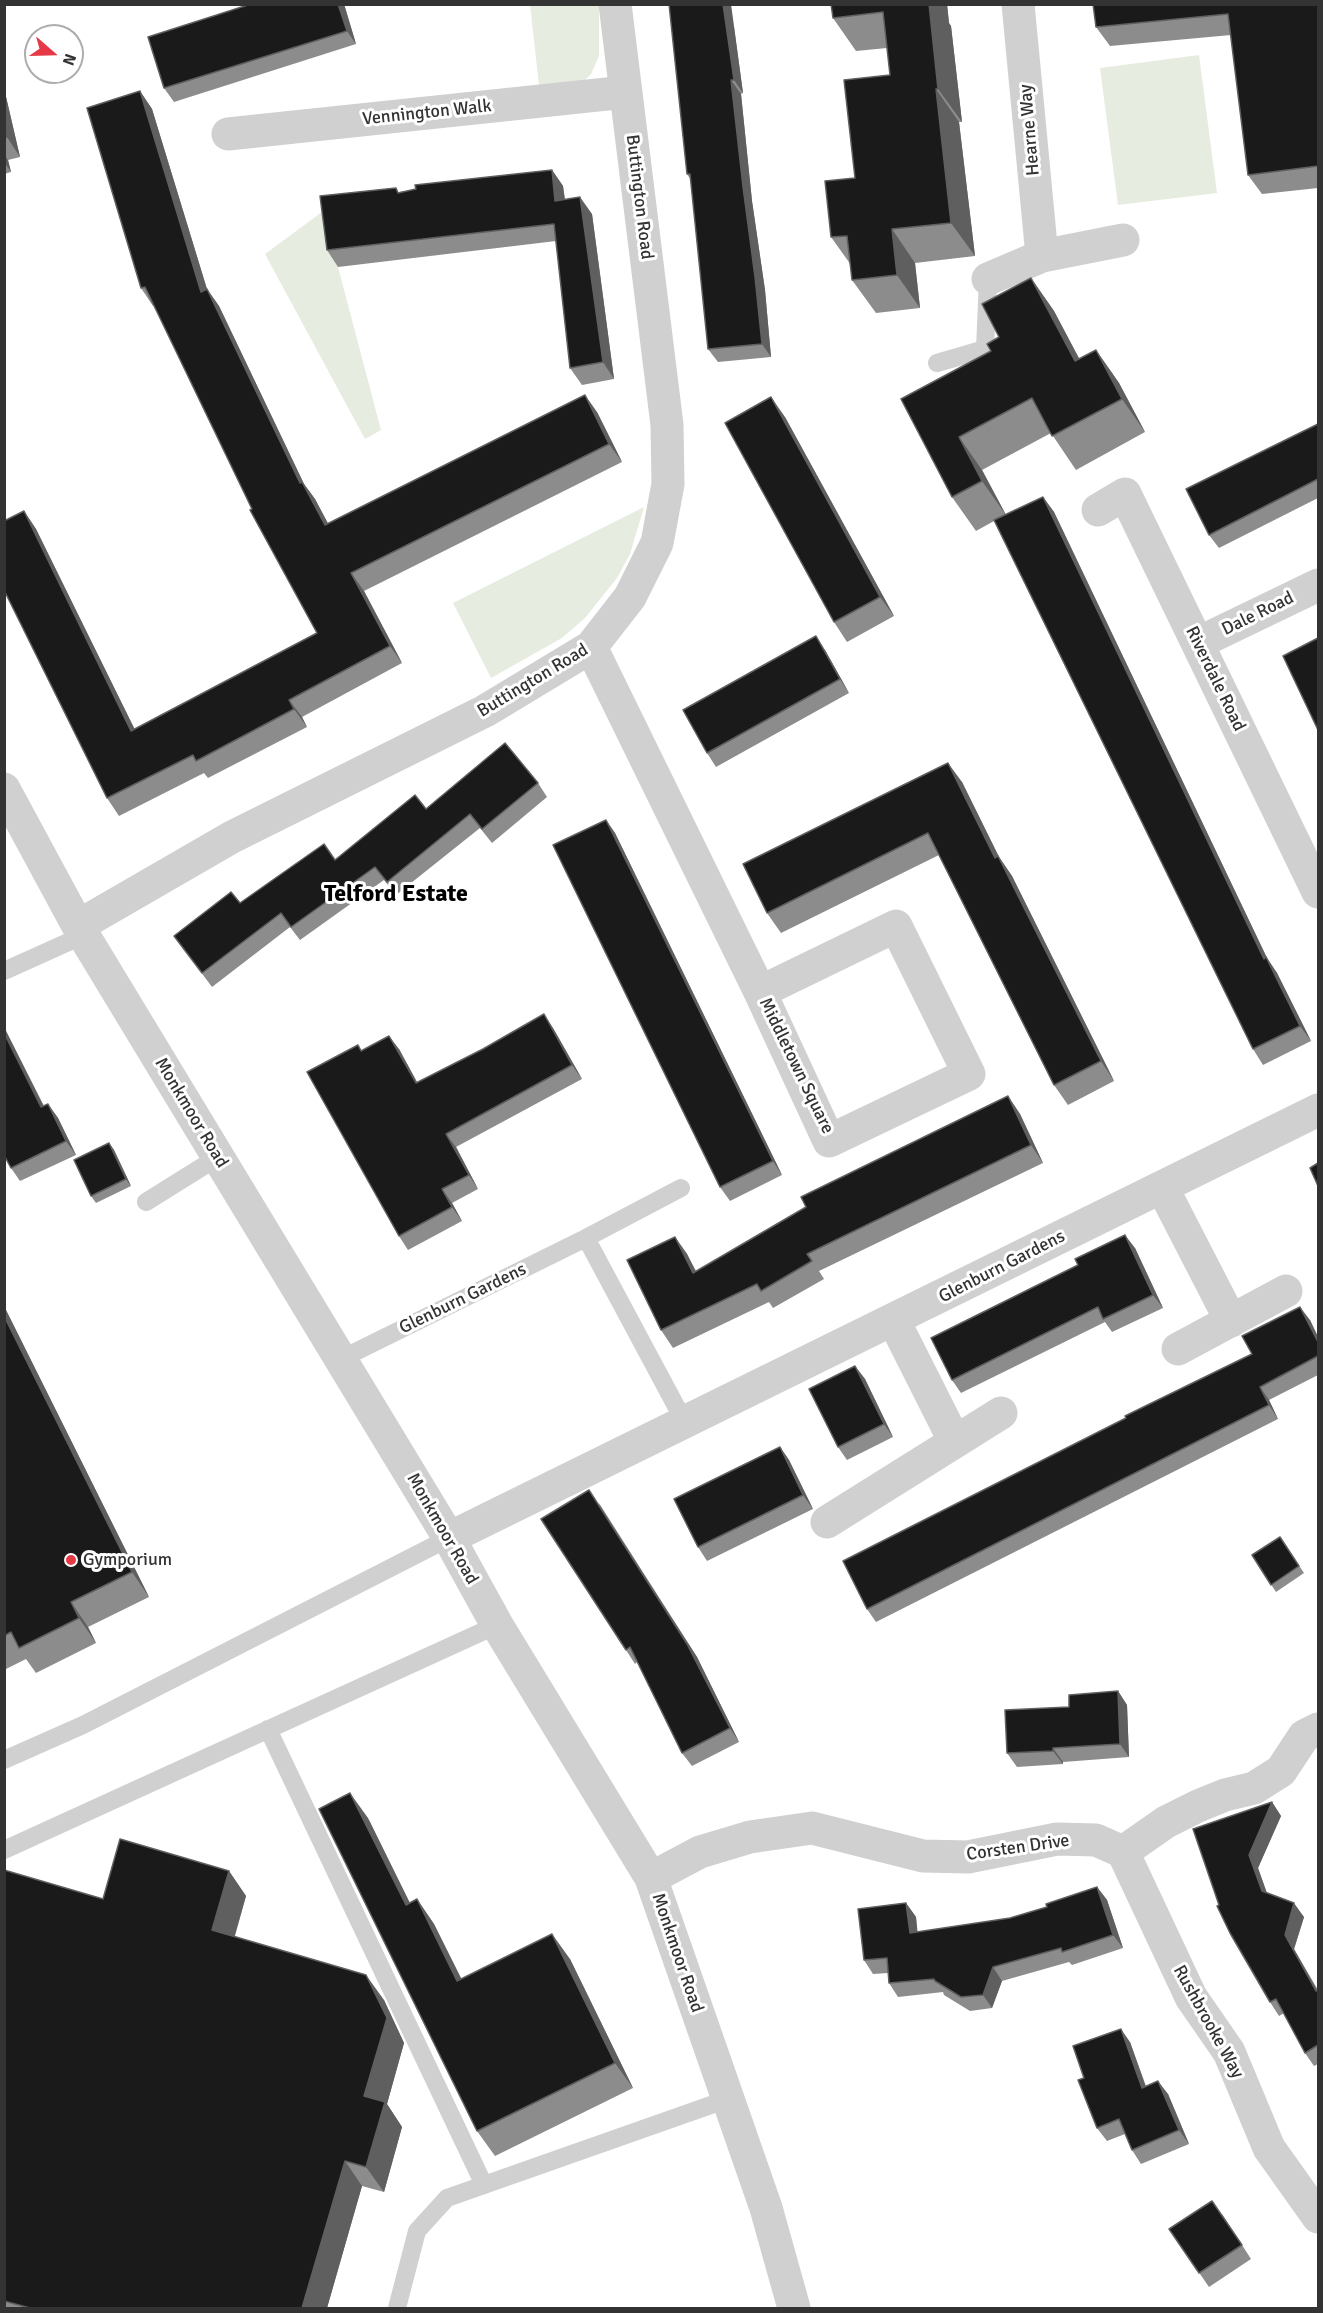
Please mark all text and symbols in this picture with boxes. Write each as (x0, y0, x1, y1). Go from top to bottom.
north arrow (24, 24, 84, 84)
text: N (58, 51, 80, 68)
street label: Hearne Way (1015, 83, 1045, 177)
street label: Vennington Walk (361, 95, 493, 131)
street label: Buttington Road (621, 133, 657, 261)
street label: Dale Road (1219, 587, 1297, 641)
street label: Riverdale Road (1180, 623, 1250, 735)
street label: Buttington Road (474, 639, 592, 723)
district label: Telford Estate (324, 881, 468, 909)
street label: Middletown Square (754, 995, 838, 1137)
street label: Monkmoor Road (150, 1054, 232, 1172)
street label: Glenburn Gardens (935, 1226, 1069, 1308)
street label: Glenburn Gardens (396, 1259, 530, 1339)
street label: Monkmoor Road (401, 1470, 483, 1588)
place label: Gymporium (83, 1549, 172, 1571)
marker: Gymporium (64, 1553, 78, 1567)
street label: Corsten Drive (965, 1830, 1071, 1866)
street label: Monkmoor Road (646, 1890, 708, 2016)
street label: Rushbrooke Way (1168, 1962, 1248, 2082)

